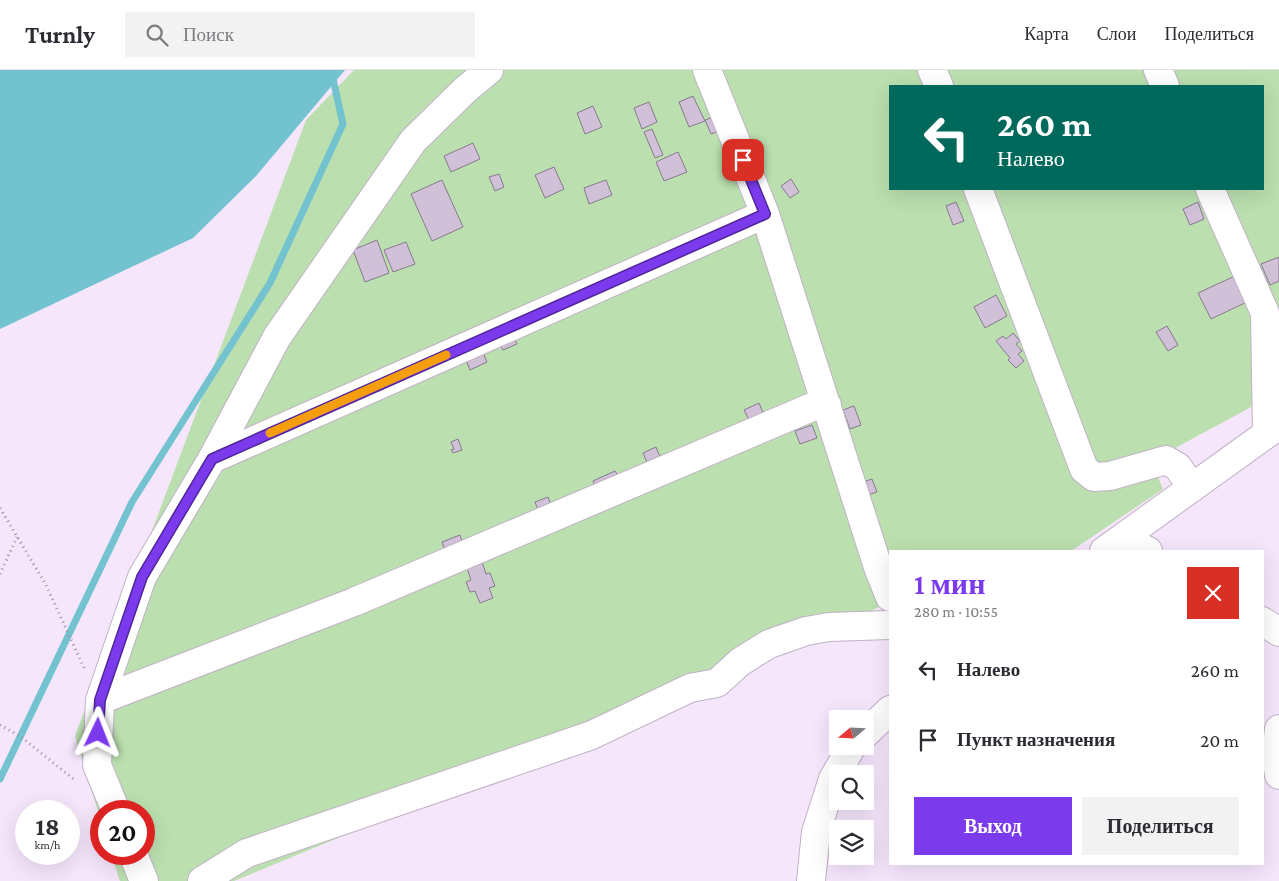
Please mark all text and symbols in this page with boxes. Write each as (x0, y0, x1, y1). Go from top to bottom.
search box (125, 12, 475, 57)
text: Turnly (25, 21, 95, 48)
icon: search (143, 21, 171, 49)
text: Поиск (183, 24, 234, 45)
text: Карта (1024, 24, 1069, 44)
text: Слои (1097, 24, 1136, 44)
text: Поделиться (1164, 24, 1254, 44)
icon: left (914, 105, 979, 170)
text: 260 m (997, 105, 1092, 144)
pin (722, 139, 764, 181)
icon: arrive (729, 146, 757, 174)
text: Налево (997, 146, 1065, 171)
text: 1 мин (914, 567, 985, 600)
button: close (1187, 567, 1239, 619)
text: 280 m · 10:55 (914, 603, 998, 620)
icon: left (914, 656, 942, 684)
text: Налево (957, 659, 1020, 680)
text: 260 m (1191, 660, 1239, 681)
position arrow (71, 706, 123, 758)
north arrow (829, 710, 874, 755)
map controls (829, 710, 874, 865)
icon: arrive (914, 726, 942, 754)
text: Пункт назначения (957, 729, 1115, 750)
text: 20 m (1200, 730, 1239, 751)
button: search (829, 765, 874, 810)
button: Выход (914, 797, 1072, 855)
button: Поделиться (1082, 797, 1239, 855)
speed limit sign: 20 (90, 800, 155, 865)
text: 18 (36, 813, 59, 840)
button: layers (829, 820, 874, 865)
text: km/h (35, 838, 60, 852)

